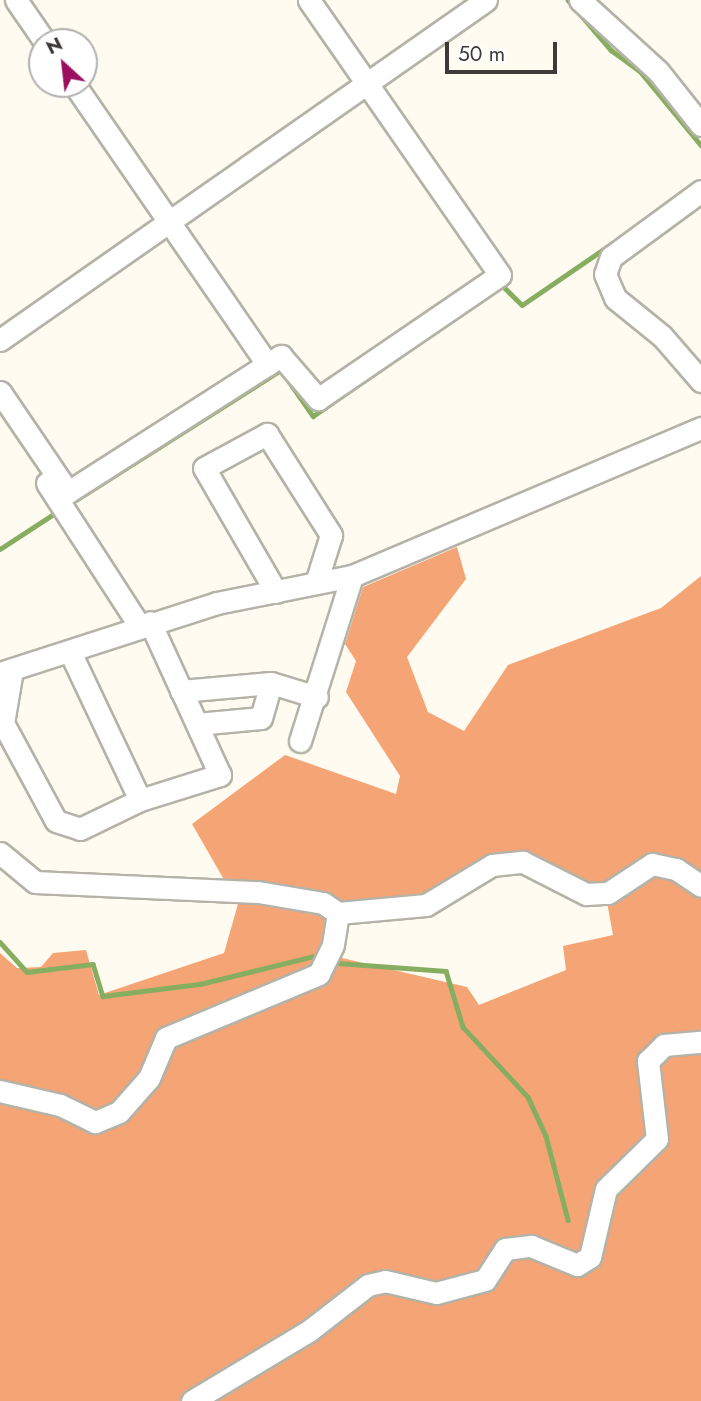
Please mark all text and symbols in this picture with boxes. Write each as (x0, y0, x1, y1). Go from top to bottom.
north arrow (28, 28, 98, 98)
scale bar (449, 28, 561, 72)
text: N (41, 30, 67, 61)
text: 50 m (458, 39, 505, 69)

